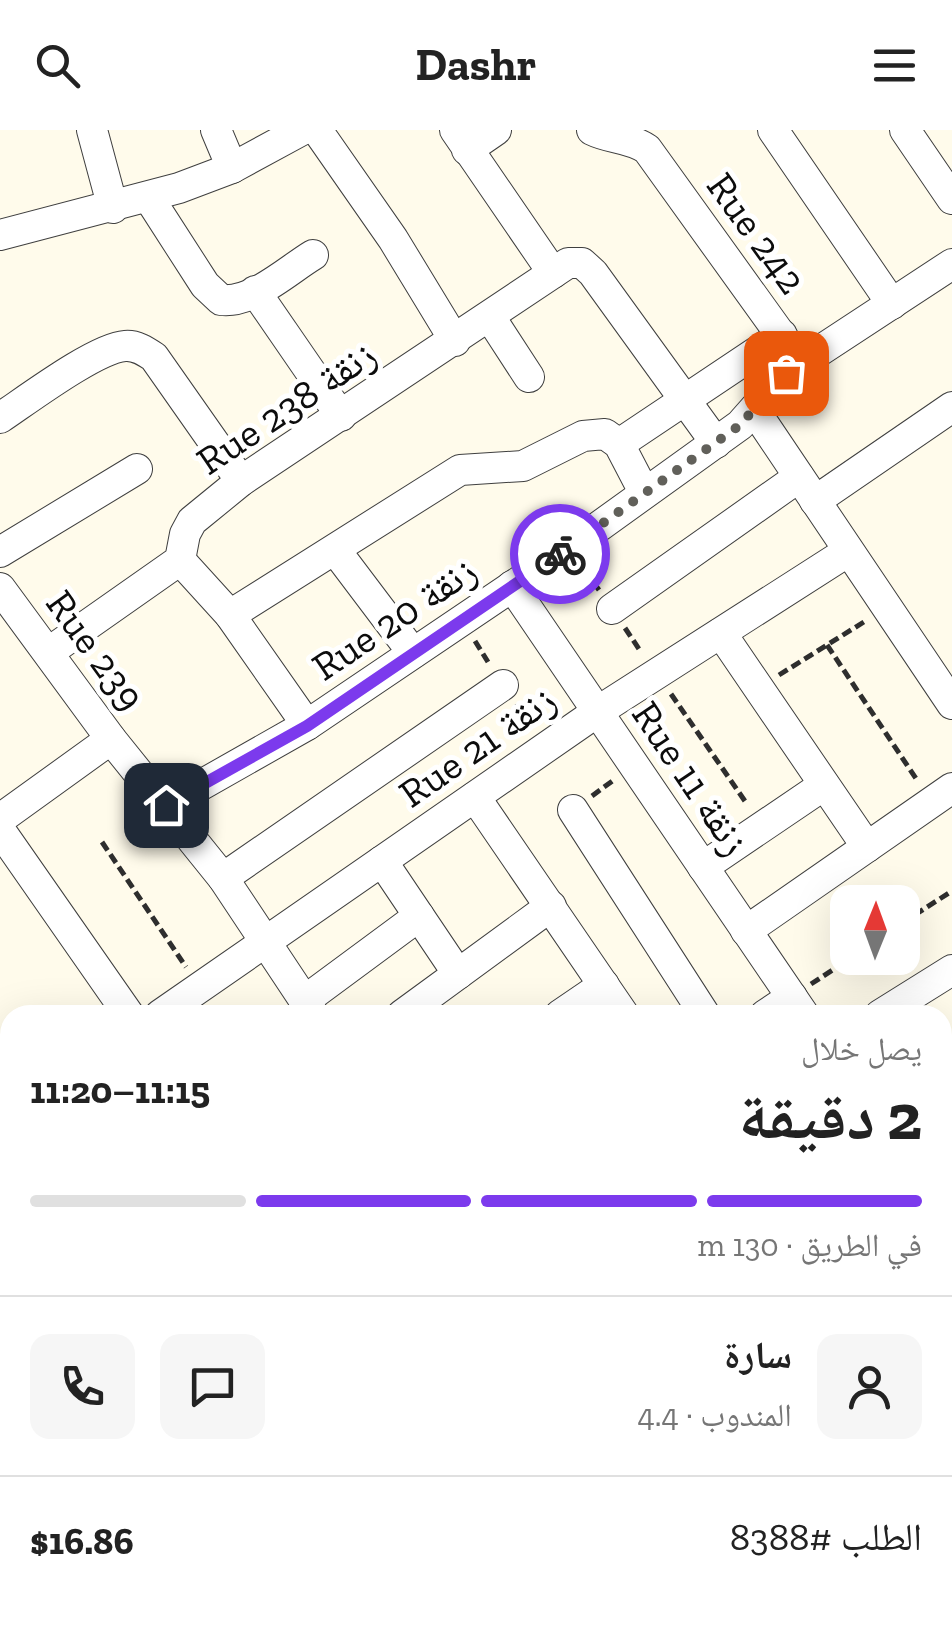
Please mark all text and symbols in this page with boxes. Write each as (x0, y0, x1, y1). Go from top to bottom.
icon: search (30, 38, 85, 93)
text: Dashr (416, 38, 536, 92)
icon: menu (867, 38, 922, 93)
street label: Rue 242 (697, 163, 817, 303)
street label: Rue 238 زنقة (187, 330, 385, 484)
pin (744, 331, 829, 416)
icon: bag (759, 346, 814, 401)
courier (510, 504, 610, 604)
icon: bike (533, 527, 588, 582)
street label: Rue 20 زنقة (303, 546, 485, 690)
street label: Rue 239 (36, 581, 156, 719)
street label: Rue 21 زنقة (389, 675, 565, 817)
street label: Rue 11 زنقة (622, 692, 760, 864)
pin (124, 763, 209, 848)
icon: home (139, 778, 194, 833)
north arrow (830, 885, 920, 975)
map controls (830, 885, 920, 975)
text: يصل خلال (801, 1030, 922, 1068)
text: 11:15–11:20 (30, 1067, 210, 1113)
text: 2 دقيقة (738, 1078, 922, 1156)
text: في الطريق · 130 m (698, 1226, 922, 1264)
text: سارة (724, 1332, 792, 1378)
button: phone (30, 1334, 135, 1439)
button: chat (160, 1334, 265, 1439)
button: person (817, 1334, 922, 1439)
text: المندوب · 4.4 (637, 1396, 792, 1434)
text: الطلب #8388 (730, 1514, 922, 1560)
text: $16.86 (30, 1518, 134, 1564)

